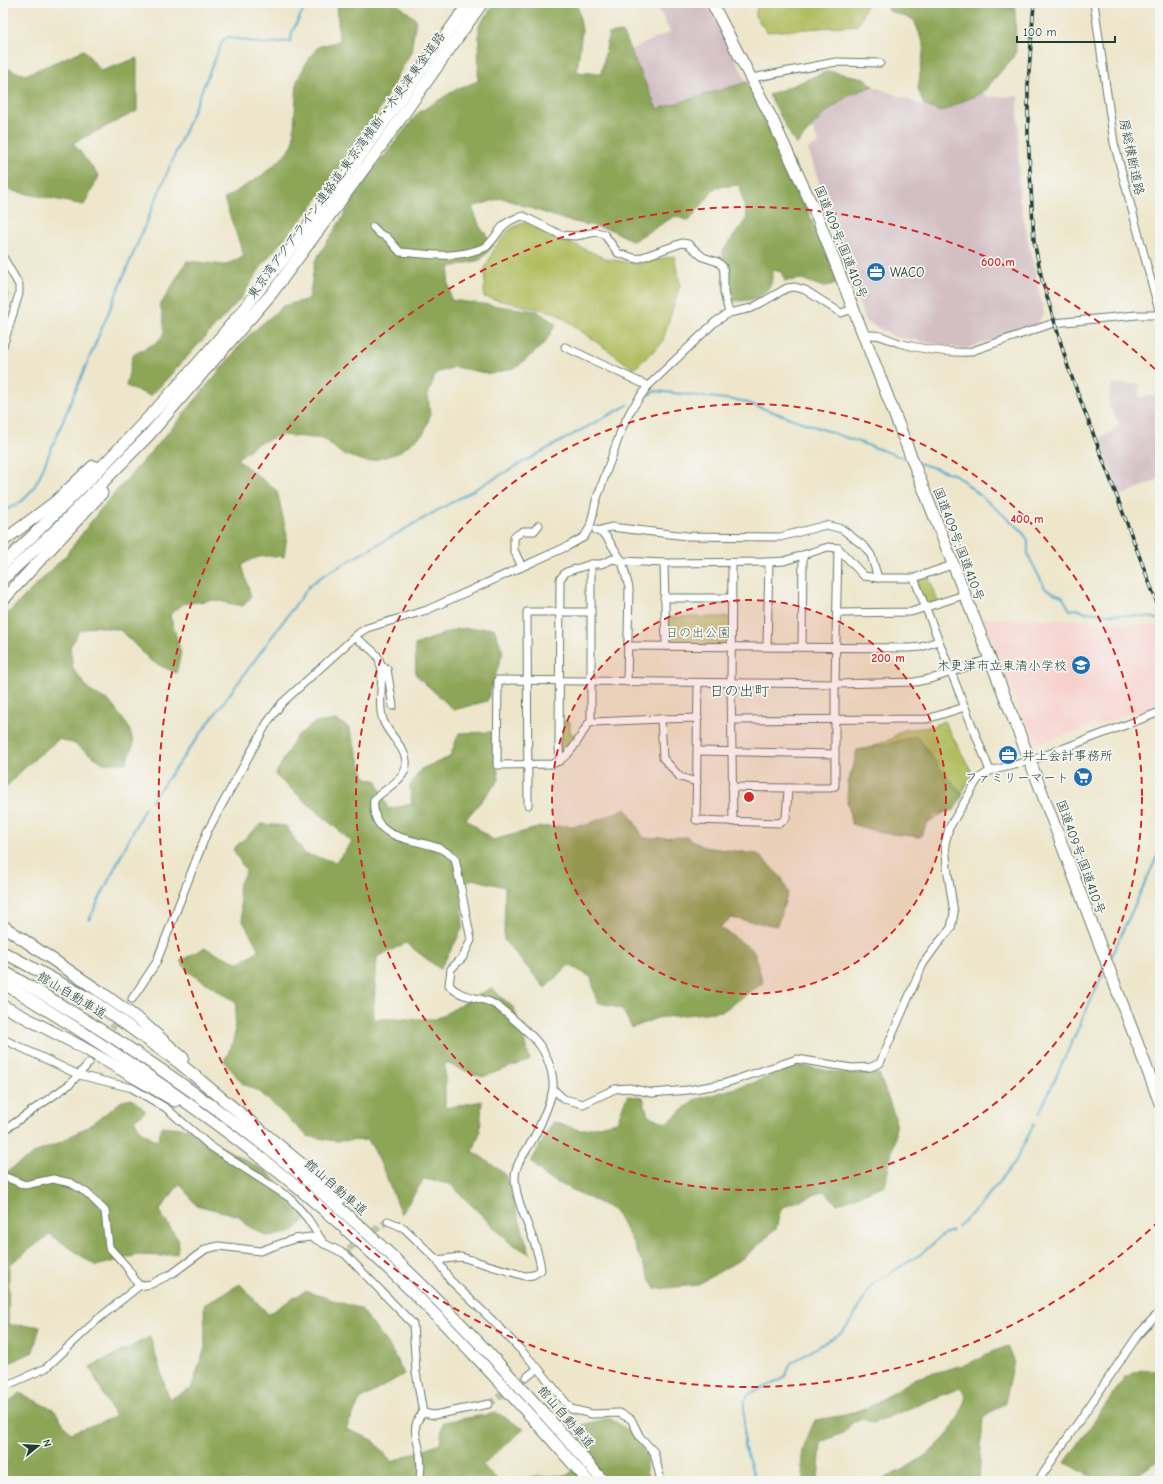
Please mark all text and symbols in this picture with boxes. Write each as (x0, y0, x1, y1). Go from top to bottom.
scale bar (1017, 18, 1115, 44)
text: 100 m (1023, 25, 1056, 39)
street label: 東京湾アクアライン連絡道;東京湾横断・木更津東金道路 (244, 29, 448, 301)
street label: 房総横断道路 (1117, 117, 1147, 197)
street label: 国道409号;国道410号 (811, 183, 871, 301)
text: 600 m (981, 255, 1015, 269)
office icon: WACO (865, 261, 887, 283)
place label: WACO (890, 265, 924, 280)
street label: 国道409号;国道410号 (930, 485, 988, 603)
text: 400 m (1010, 512, 1044, 526)
park label: 日の出公園 (665, 625, 731, 640)
text: 200 m (871, 651, 905, 665)
school or university icon: 木更津市立東清小学校 (1070, 654, 1092, 676)
place label: 木更津市立東清小学校 (937, 658, 1067, 673)
district label: 日の出町 (709, 682, 770, 700)
office icon: 井上会計事務所 (997, 744, 1019, 766)
place label: 井上会計事務所 (1022, 748, 1113, 763)
supermarket icon: ファミリーマート (1072, 766, 1094, 788)
place label: ファミリーマート (965, 770, 1069, 785)
centre of rings (742, 790, 756, 804)
street label: 国道409号;国道410号 (1053, 798, 1109, 916)
street label: 館山自動車道 (35, 968, 109, 1022)
street label: 館山自動車道 (302, 1156, 370, 1218)
street label: 館山自動車道 (535, 1383, 597, 1451)
north arrow (18, 1426, 58, 1466)
text: N (40, 1438, 54, 1448)

